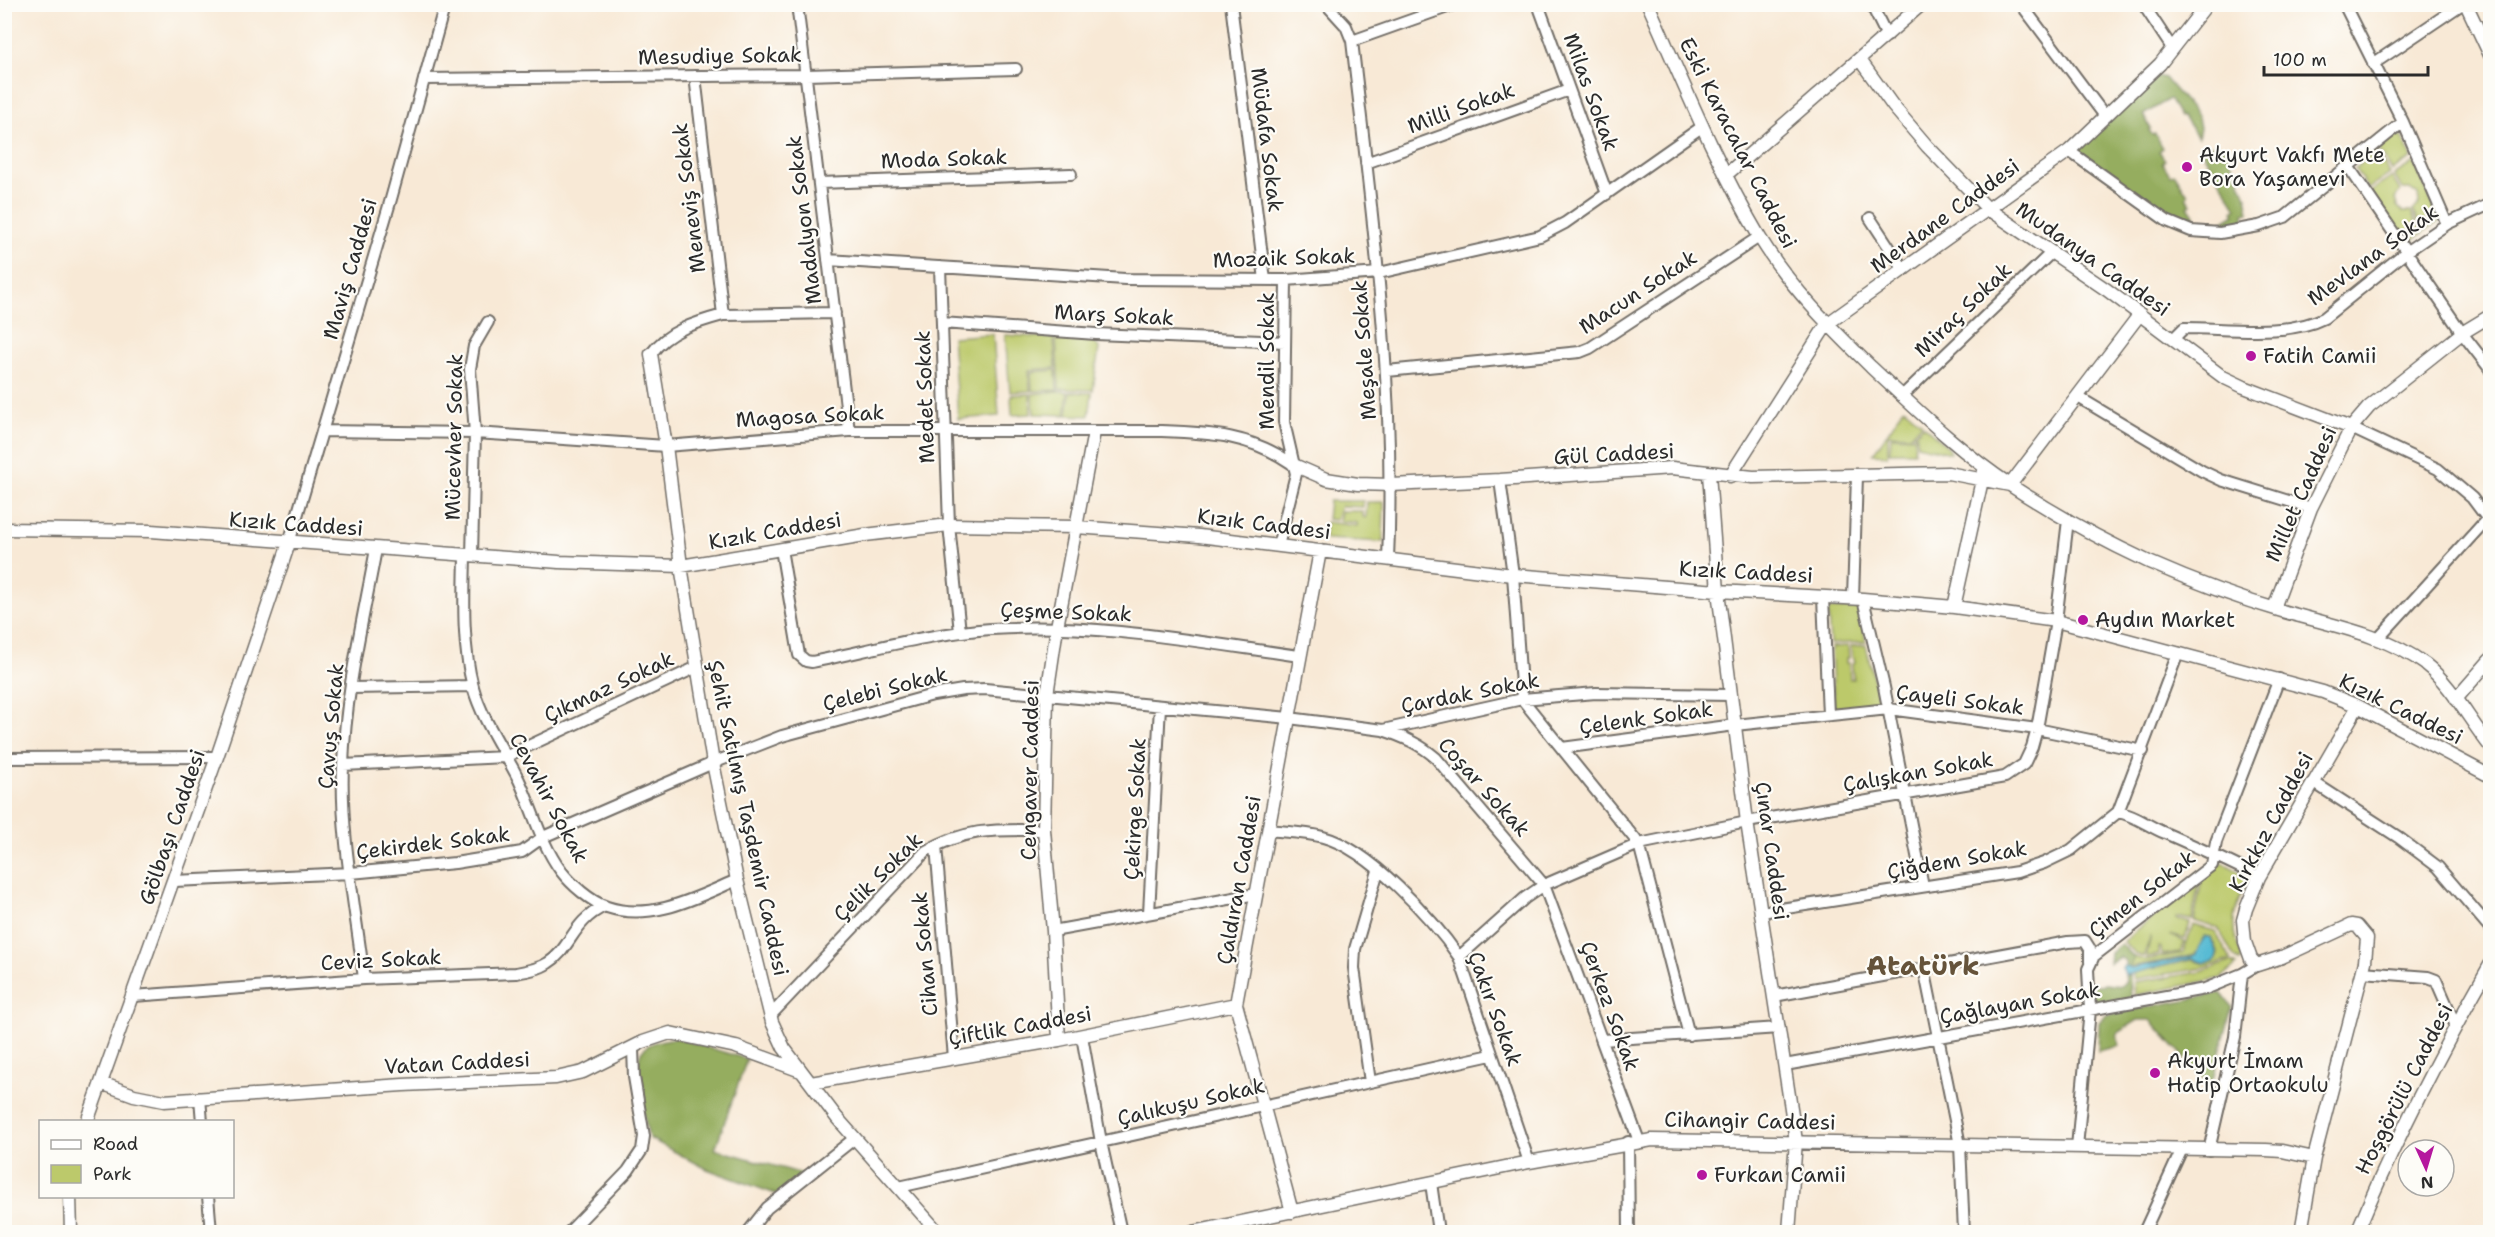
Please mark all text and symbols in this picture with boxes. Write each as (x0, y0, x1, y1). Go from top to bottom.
street label: Milas Sokak (1557, 29, 1625, 155)
street label: Eski Karacalar Caddesi (1673, 33, 1803, 253)
scale bar (2264, 39, 2428, 77)
street label: Mesudiye Sokak (638, 41, 802, 71)
text: 100 m (2273, 48, 2327, 72)
street label: Müdafa Sokak (1244, 66, 1290, 214)
street label: Milli Sokak (1404, 76, 1518, 140)
street label: Meneviş Sokak (666, 121, 712, 275)
street label: Madalyon Sokak (780, 134, 828, 306)
place label: Akyurt Vakfı Mete Bora Yaşamevi (2199, 141, 2385, 193)
street label: Moda Sokak (880, 143, 1008, 175)
street label: Merdane Caddesi (1865, 152, 2025, 280)
marker: Akyurt Vakfı Mete Bora Yaşamevi (2180, 160, 2194, 174)
street label: Maviş Caddesi (316, 195, 384, 343)
street label: Mudanya Caddesi (2010, 195, 2176, 323)
street label: Mevlana Sokak (2302, 198, 2444, 312)
street label: Mozaik Sokak (1212, 242, 1356, 274)
street label: Macun Sokak (1574, 243, 1702, 341)
street label: Miraç Sokak (1908, 256, 2018, 364)
street label: Meşale Sokak (1345, 279, 1383, 421)
street label: Mendil Sokak (1253, 292, 1281, 430)
street label: Marş Sokak (1053, 298, 1175, 332)
street label: Medet Sokak (909, 330, 941, 464)
place label: Fatih Camii (2263, 342, 2377, 370)
marker: Fatih Camii (2244, 349, 2258, 363)
street label: Mücevher Sokak (439, 353, 469, 521)
street label: Magosa Sokak (735, 398, 885, 434)
street label: Millet Caddesi (2259, 422, 2343, 566)
street label: Gül Caddesi (1553, 437, 1675, 471)
street label: Kızık Caddesi (1196, 502, 1332, 546)
street label: Kızık Caddesi (228, 505, 364, 543)
street label: Kızık Caddesi (706, 506, 844, 556)
street label: Kızık Caddesi (1678, 555, 1814, 589)
street label: Çeşme Sokak (1000, 596, 1132, 628)
place label: Aydın Market (2095, 606, 2235, 634)
marker: Aydın Market (2076, 613, 2090, 627)
street label: Çıkmaz Sokak (539, 645, 679, 729)
street label: Şehit Satılmış Taşdemir Caddesi (701, 657, 795, 979)
street label: Çelebi Sokak (820, 660, 950, 718)
street label: Çavuş Sokak (312, 662, 350, 790)
street label: Çardak Sokak (1398, 666, 1542, 720)
street label: Kızık Caddesi (2334, 667, 2468, 751)
street label: Çayeli Sokak (1894, 678, 2026, 722)
street label: Cengaver Caddesi (1014, 679, 1046, 861)
street label: Çelenk Sokak (1577, 695, 1715, 741)
street label: Cevahir Sokak (503, 728, 595, 868)
street label: Coşar Sokak (1432, 731, 1536, 843)
street label: Çekirge Sokak (1117, 737, 1153, 881)
street label: Çalışkan Sokak (1841, 745, 1995, 799)
street label: Gölbaşı Caddesi (132, 746, 212, 908)
street label: Kırkkız Caddesi (2222, 747, 2320, 897)
street label: Çınar Caddesi (1748, 780, 1796, 922)
street label: Çaldıran Caddesi (1210, 793, 1268, 967)
street label: Çekirdek Sokak (354, 820, 512, 866)
street label: Çelik Sokak (827, 826, 929, 928)
street label: Çiğdem Sokak (1885, 834, 2029, 886)
street label: Çimen Sokak (2083, 843, 2201, 945)
street label: Cihan Sokak (906, 891, 944, 1017)
street label: Çerkez Sokak (1574, 937, 1646, 1075)
street label: Ceviz Sokak (320, 943, 442, 977)
district label: Atatürk (1866, 947, 1980, 984)
street label: Çakır Sokak (1461, 948, 1529, 1070)
street label: Çağlayan Sokak (1937, 975, 2103, 1031)
street label: Hoşgörülü Caddesi (2349, 998, 2459, 1180)
street label: Çiftlik Caddesi (946, 1000, 1094, 1052)
street label: Vatan Caddesi (383, 1045, 531, 1081)
place label: Akyurt İmam Hatip Ortaokulu (2167, 1047, 2329, 1099)
marker: Akyurt İmam Hatip Ortaokulu (2148, 1066, 2162, 1080)
street label: Çalıkuşu Sokak (1115, 1071, 1267, 1133)
street label: Cihangir Caddesi (1664, 1106, 1836, 1136)
legend (39, 1120, 234, 1198)
text: Road (93, 1132, 138, 1156)
north arrow (2396, 1138, 2456, 1198)
place label: Furkan Camii (1714, 1161, 1846, 1189)
text: Park (93, 1162, 132, 1186)
marker: Furkan Camii (1695, 1168, 1709, 1182)
text: N (2420, 1172, 2434, 1193)

